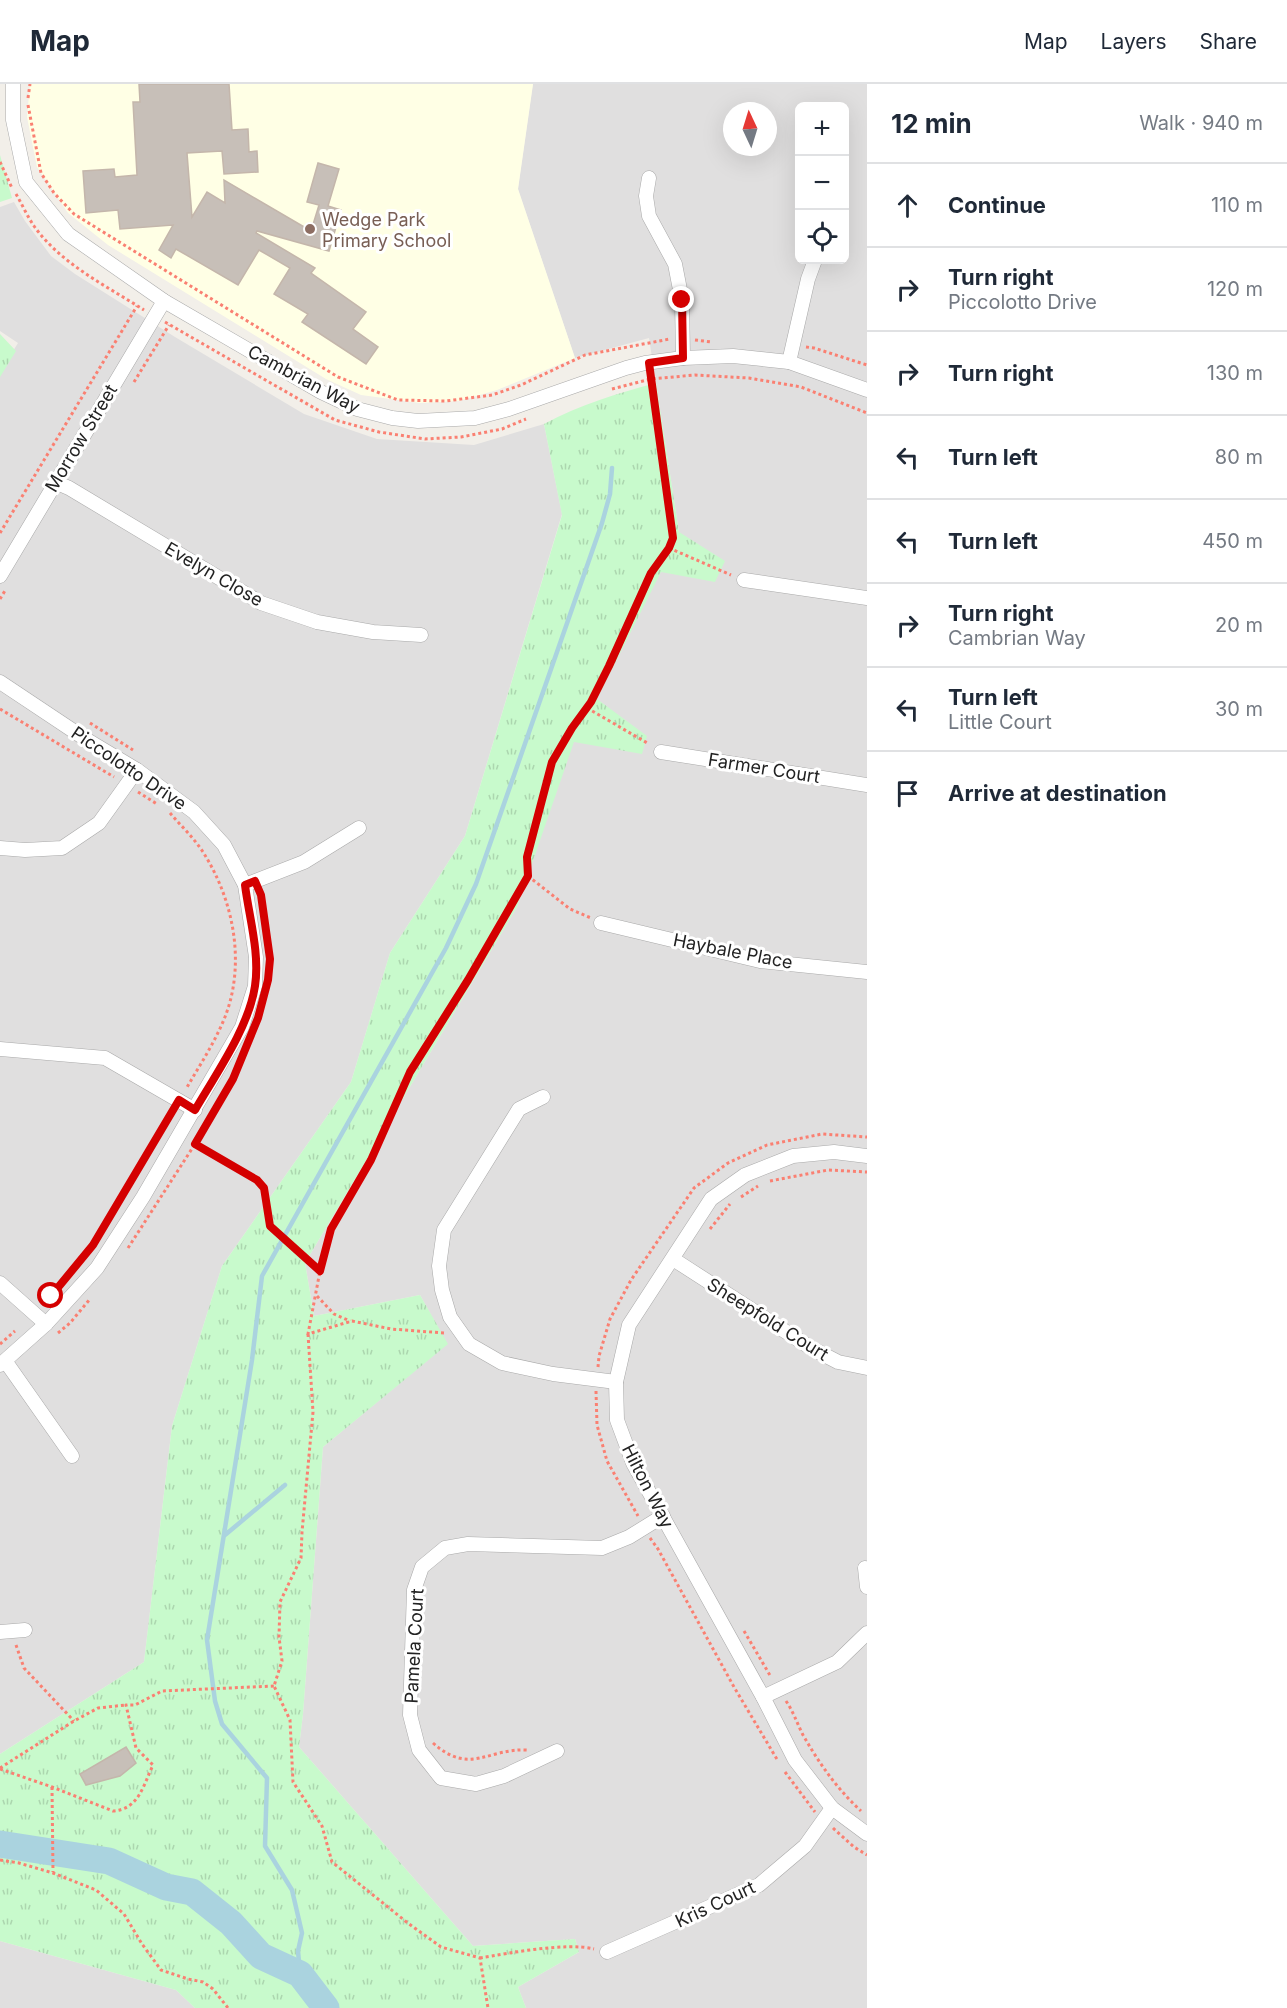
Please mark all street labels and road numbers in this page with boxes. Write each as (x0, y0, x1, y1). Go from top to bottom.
street label: Cambrian Way (244, 341, 364, 417)
street label: Morrow Street (41, 380, 121, 496)
street label: Evelyn Close (161, 537, 267, 611)
street label: Piccolotto Drive (68, 722, 190, 814)
street label: Farmer Court (707, 749, 822, 787)
street label: Haybale Place (671, 929, 795, 973)
street label: Sheepfold Court (703, 1273, 833, 1365)
street label: Hilton Way (618, 1441, 678, 1531)
street label: Pamela Court (401, 1588, 427, 1704)
street label: Kris Court (672, 1876, 758, 1932)

